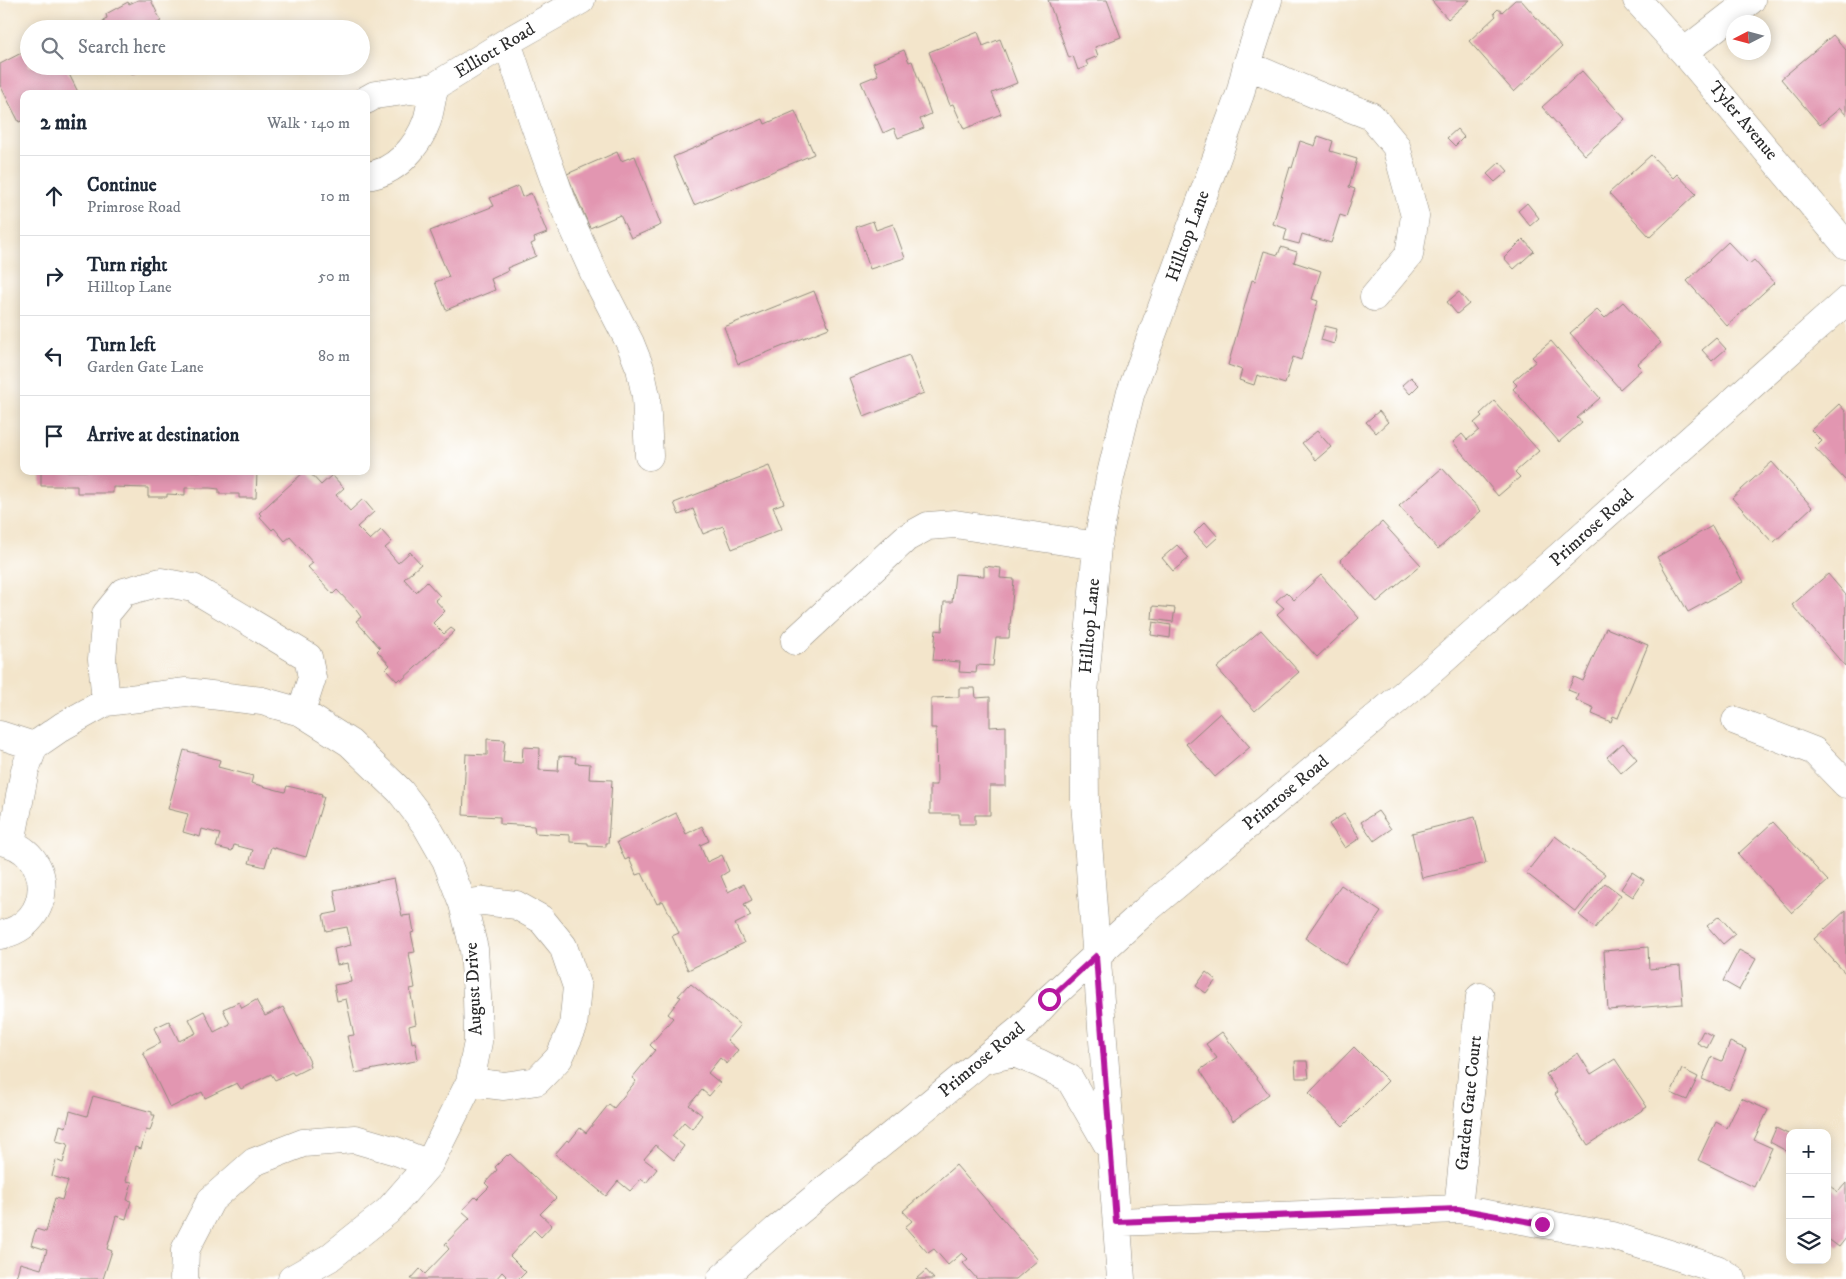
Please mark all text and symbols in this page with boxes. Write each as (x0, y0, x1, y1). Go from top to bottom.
north arrow (1726, 15, 1771, 60)
street label: Elliott Road (451, 18, 539, 84)
search box (20, 20, 370, 75)
icon: search (38, 34, 66, 62)
text: Search here (78, 36, 166, 59)
street label: Tyler Avenue (1704, 77, 1782, 165)
text: 2 min (40, 110, 87, 136)
text: Walk · 140 m (267, 113, 350, 133)
text: Continue (87, 174, 157, 197)
icon: ahead (40, 182, 68, 210)
text: 10 m (320, 186, 350, 206)
street label: Hilltop Lane (1161, 187, 1215, 285)
text: Primrose Road (87, 197, 181, 217)
text: Turn right (87, 254, 167, 277)
icon: right (40, 262, 68, 290)
text: 50 m (318, 266, 350, 286)
text: Hilltop Lane (87, 277, 172, 297)
text: Turn left (87, 334, 156, 357)
icon: left (40, 342, 68, 370)
text: 80 m (318, 346, 350, 366)
text: Garden Gate Lane (87, 357, 204, 377)
icon: arrive (40, 422, 68, 450)
text: Arrive at destination (87, 424, 239, 447)
street label: Primrose Road (1545, 485, 1639, 571)
street label: Hilltop Lane (1075, 578, 1105, 674)
street label: Primrose Road (1239, 751, 1333, 835)
street label: August Drive (461, 942, 487, 1036)
route start (1038, 988, 1061, 1011)
street label: Primrose Road (935, 1018, 1029, 1102)
street label: Garden Gate Court (1451, 1034, 1487, 1172)
map controls (1786, 1129, 1831, 1264)
button: + (1786, 1129, 1831, 1174)
button: − (1786, 1174, 1831, 1219)
route end (1531, 1213, 1554, 1236)
button: layers (1786, 1219, 1831, 1264)

